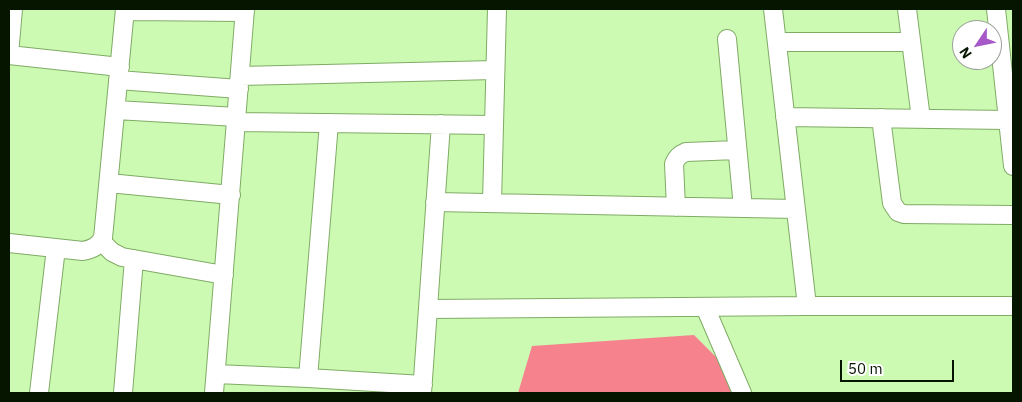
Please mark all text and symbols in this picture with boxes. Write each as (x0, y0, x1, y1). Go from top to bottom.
north arrow (952, 20, 1002, 70)
text: N (955, 44, 976, 62)
scale bar (842, 350, 956, 382)
text: 50 m (848, 359, 883, 378)

